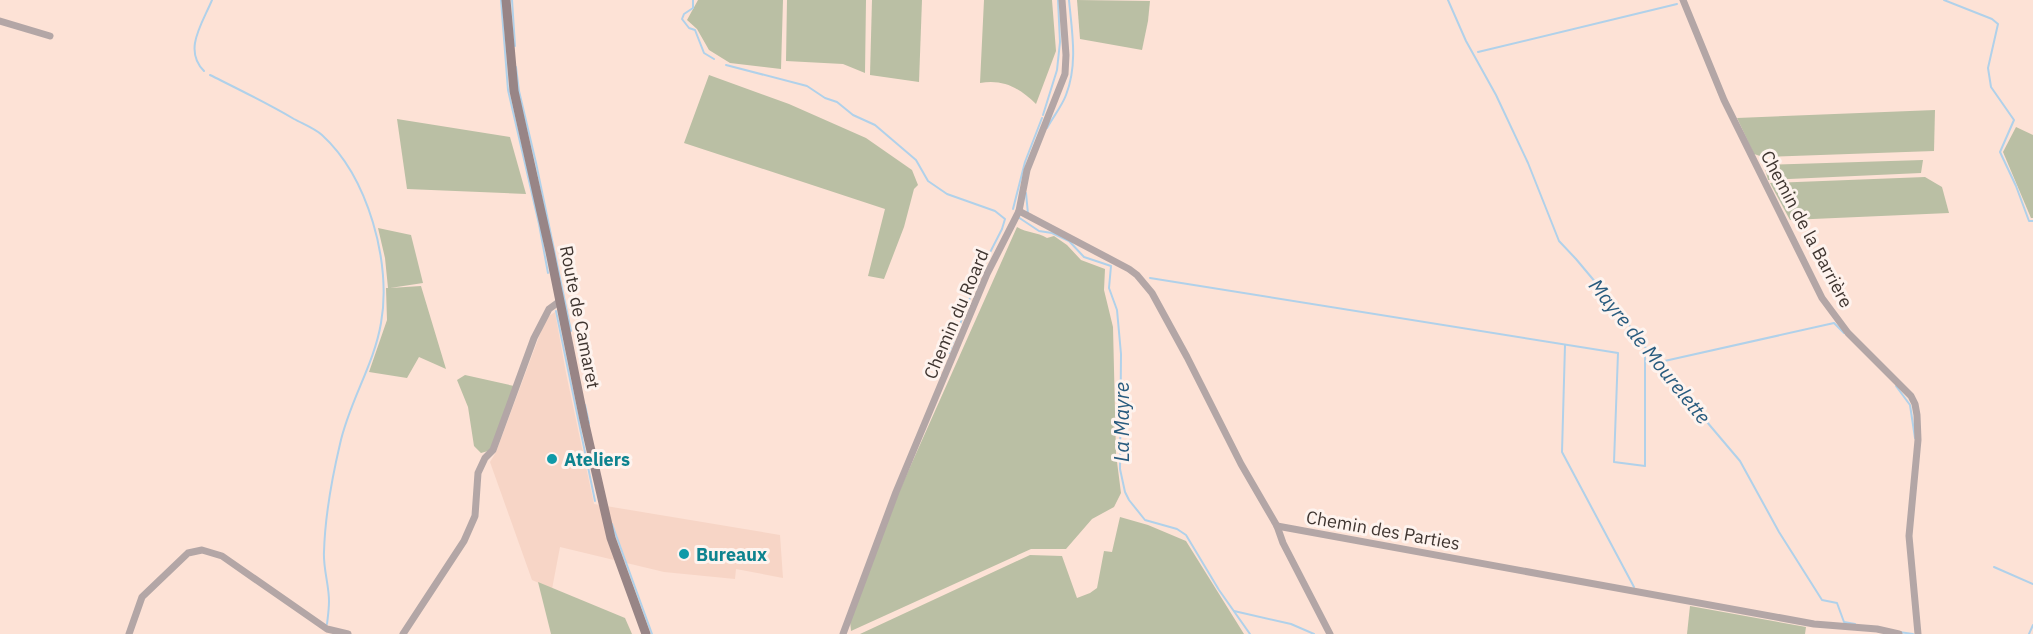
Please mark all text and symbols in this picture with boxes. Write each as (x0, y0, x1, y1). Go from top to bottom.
street label: Chemin de la Barrière (1756, 146, 1858, 312)
street label: Route de Camaret (555, 243, 605, 391)
street label: Chemin du Roard (918, 246, 994, 382)
water label: Mayre de Mourelette (1583, 273, 1717, 429)
water label: La Mayre (1108, 382, 1135, 462)
place label: Ateliers (564, 448, 630, 471)
marker: Ateliers (545, 452, 559, 466)
street label: Chemin des Parties (1304, 505, 1462, 555)
place label: Bureaux (696, 543, 767, 566)
marker: Bureaux (677, 547, 691, 561)

